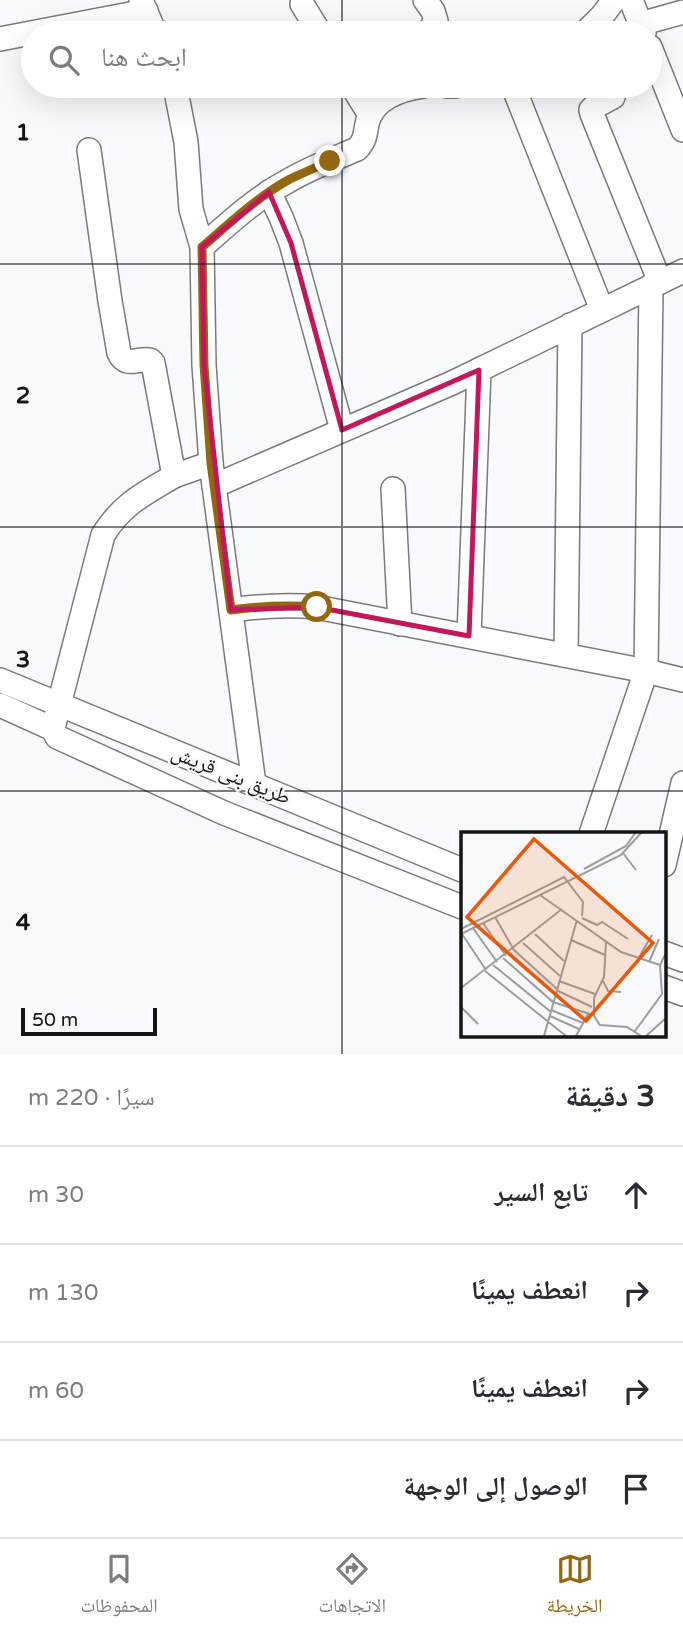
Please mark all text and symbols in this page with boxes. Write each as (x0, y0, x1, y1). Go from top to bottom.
search box (21, 21, 662, 98)
icon: search (45, 41, 83, 79)
text: ابحث هنا (101, 42, 187, 73)
text: 1 (16, 119, 30, 147)
route end (314, 145, 345, 176)
text: 2 (16, 382, 30, 410)
route start (301, 591, 332, 622)
text: 3 (16, 646, 30, 674)
street label: طريق بنى قريش (168, 740, 294, 810)
inset map (461, 832, 666, 1036)
text: 4 (16, 909, 31, 937)
scale bar (21, 1005, 158, 1037)
text: 50 m (32, 1009, 78, 1031)
text: 3 دقيقة (565, 1078, 655, 1115)
text: سيرًا · 220 m (28, 1084, 155, 1112)
icon: ahead (617, 1176, 655, 1214)
text: تابع السير (495, 1177, 588, 1208)
text: 30 m (28, 1181, 84, 1209)
icon: right (617, 1274, 655, 1312)
text: انعطف يمينًا (471, 1275, 588, 1306)
text: 130 m (28, 1279, 98, 1307)
icon: right (617, 1372, 655, 1410)
text: انعطف يمينًا (471, 1373, 588, 1404)
text: 60 m (28, 1377, 84, 1405)
icon: arrive (617, 1470, 655, 1508)
text: الوصول إلى الوجهة (404, 1471, 588, 1502)
tab: المحفوظات (80, 1550, 158, 1624)
tab: الاتجاهات (318, 1550, 386, 1624)
tab: الخريطة (547, 1550, 603, 1624)

